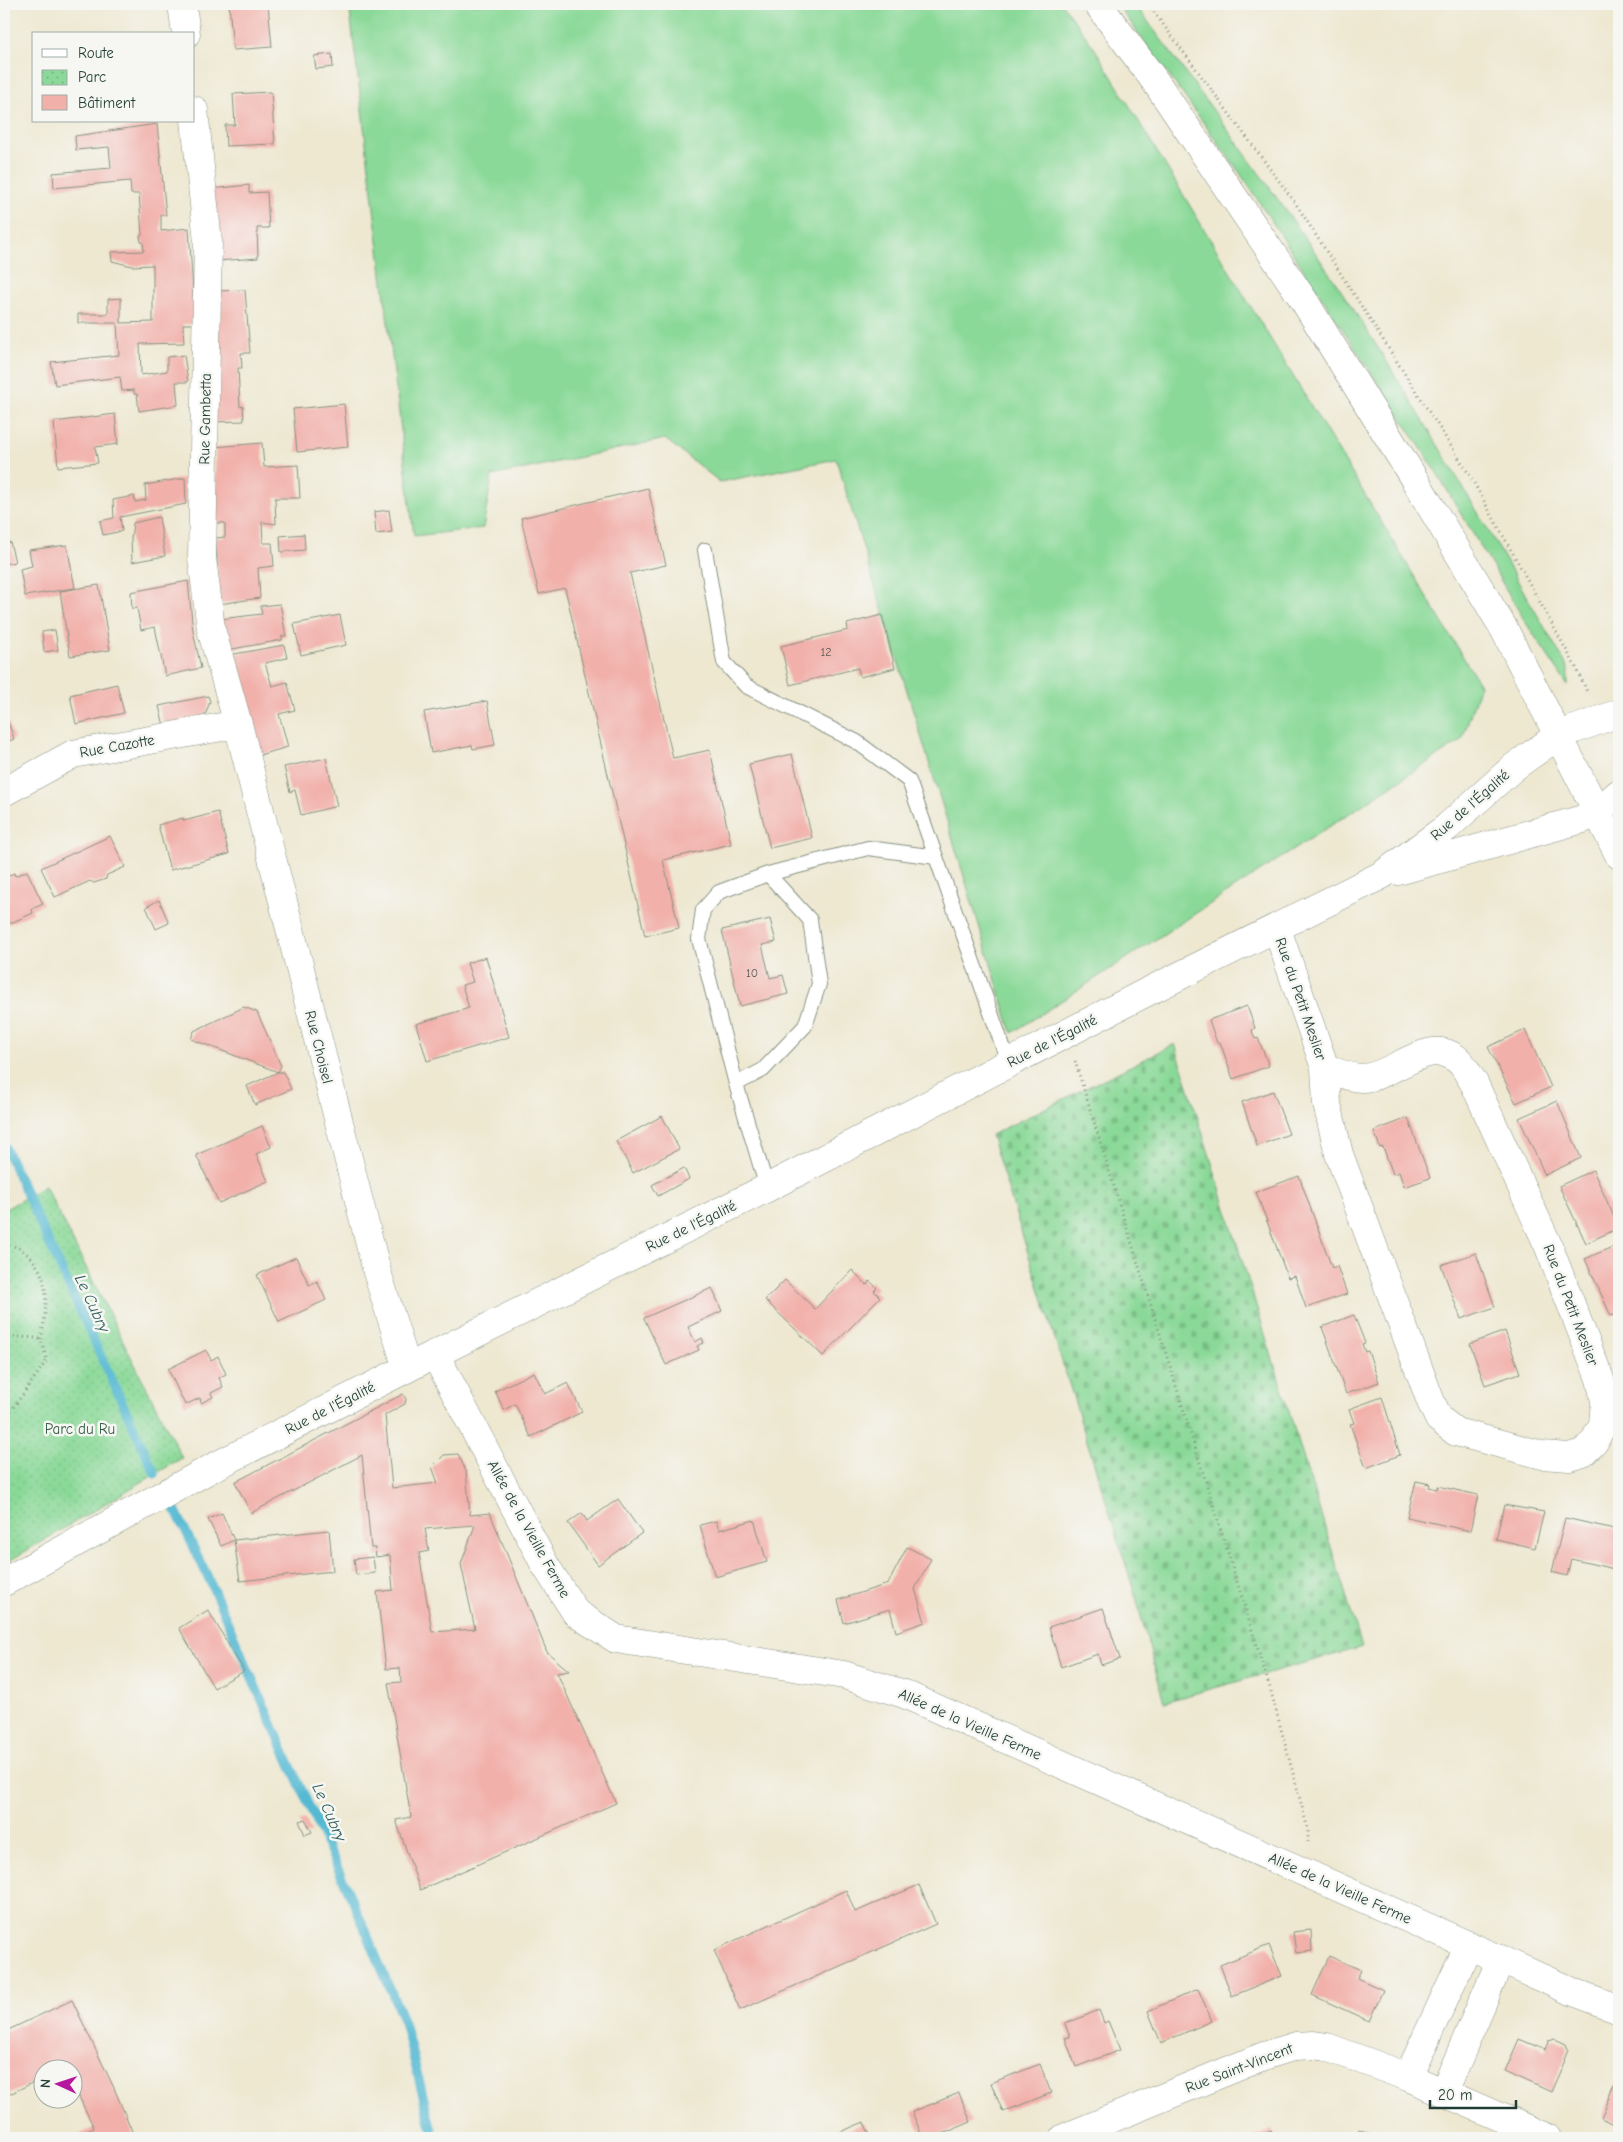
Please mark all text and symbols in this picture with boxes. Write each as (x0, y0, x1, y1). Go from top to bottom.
legend (32, 32, 195, 122)
text: Route (78, 44, 114, 62)
text: Parc (78, 68, 106, 86)
text: Bâtiment (78, 94, 136, 112)
street label: Rue Gambetta (195, 373, 215, 465)
house number: 12 (820, 645, 832, 659)
street label: Rue Cazotte (78, 730, 156, 761)
street label: Rue de l'Égalité (1426, 765, 1513, 844)
street label: Rue du Petit Meslier (1272, 935, 1330, 1063)
house number: 10 (746, 966, 758, 980)
street label: Rue Choisel (301, 1009, 337, 1085)
street label: Rue de l'Égalité (1004, 1009, 1100, 1071)
street label: Rue de l'Égalité (642, 1195, 740, 1256)
street label: Rue du Petit Meslier (1540, 1242, 1602, 1368)
water label: Le Cubry (71, 1272, 114, 1336)
street label: Rue de l'Égalité (282, 1376, 378, 1438)
park label: Parc du Ru (45, 1420, 115, 1438)
street label: Allée de la Vieille Ferme (484, 1457, 575, 1601)
street label: Allée de la Vieille Ferme (896, 1684, 1045, 1764)
water label: Le Cubry (308, 1781, 350, 1845)
street label: Allée de la Vieille Ferme (1266, 1848, 1415, 1928)
street label: Rue Saint-Vincent (1183, 2039, 1296, 2097)
north arrow (32, 2060, 82, 2110)
scale bar (1430, 2077, 1517, 2109)
text: N (37, 2078, 54, 2088)
text: 20 m (1438, 2086, 1472, 2104)

